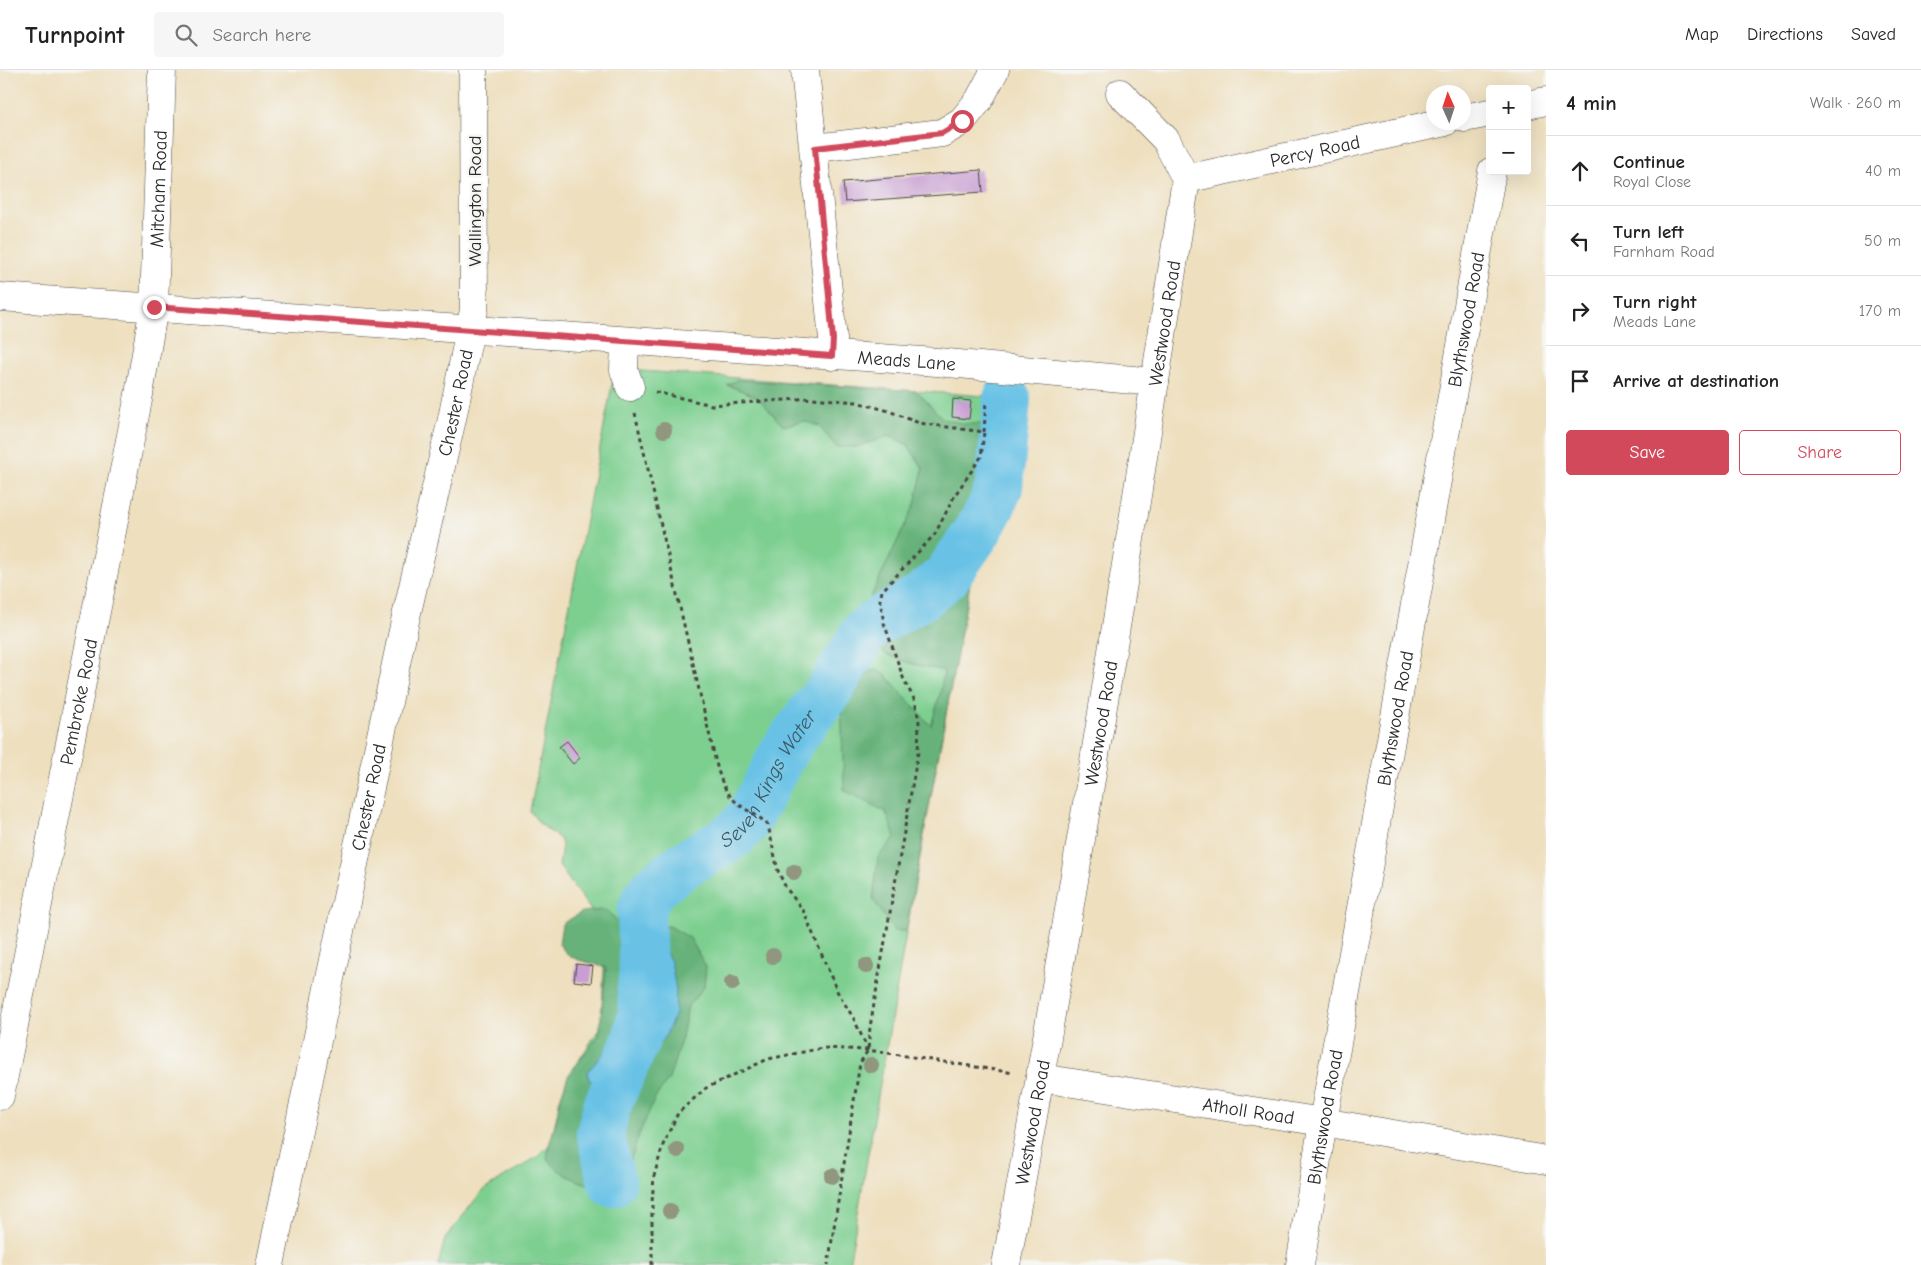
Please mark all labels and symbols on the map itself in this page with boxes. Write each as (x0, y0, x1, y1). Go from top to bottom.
north arrow (1426, 85, 1471, 130)
route start (951, 110, 974, 133)
street label: Mitcham Road (146, 130, 172, 248)
street label: Percy Road (1268, 131, 1362, 172)
street label: Wallington Road (464, 135, 486, 267)
street label: Blythswood Road (1444, 250, 1489, 389)
street label: Westwood Road (1144, 259, 1185, 388)
route end (143, 296, 166, 319)
street label: Chester Road (434, 347, 478, 458)
street label: Meads Lane (857, 347, 957, 376)
street label: Pembroke Road (56, 637, 102, 767)
street label: Blythswood Road (1373, 649, 1419, 788)
street label: Westwood Road (1080, 659, 1122, 788)
water label: Seven Kings Water (716, 705, 822, 853)
street label: Chester Road (347, 742, 391, 853)
street label: Blythswood Road (1303, 1048, 1348, 1186)
street label: Westwood Road (1011, 1058, 1055, 1187)
street label: Atholl Road (1201, 1093, 1296, 1129)

